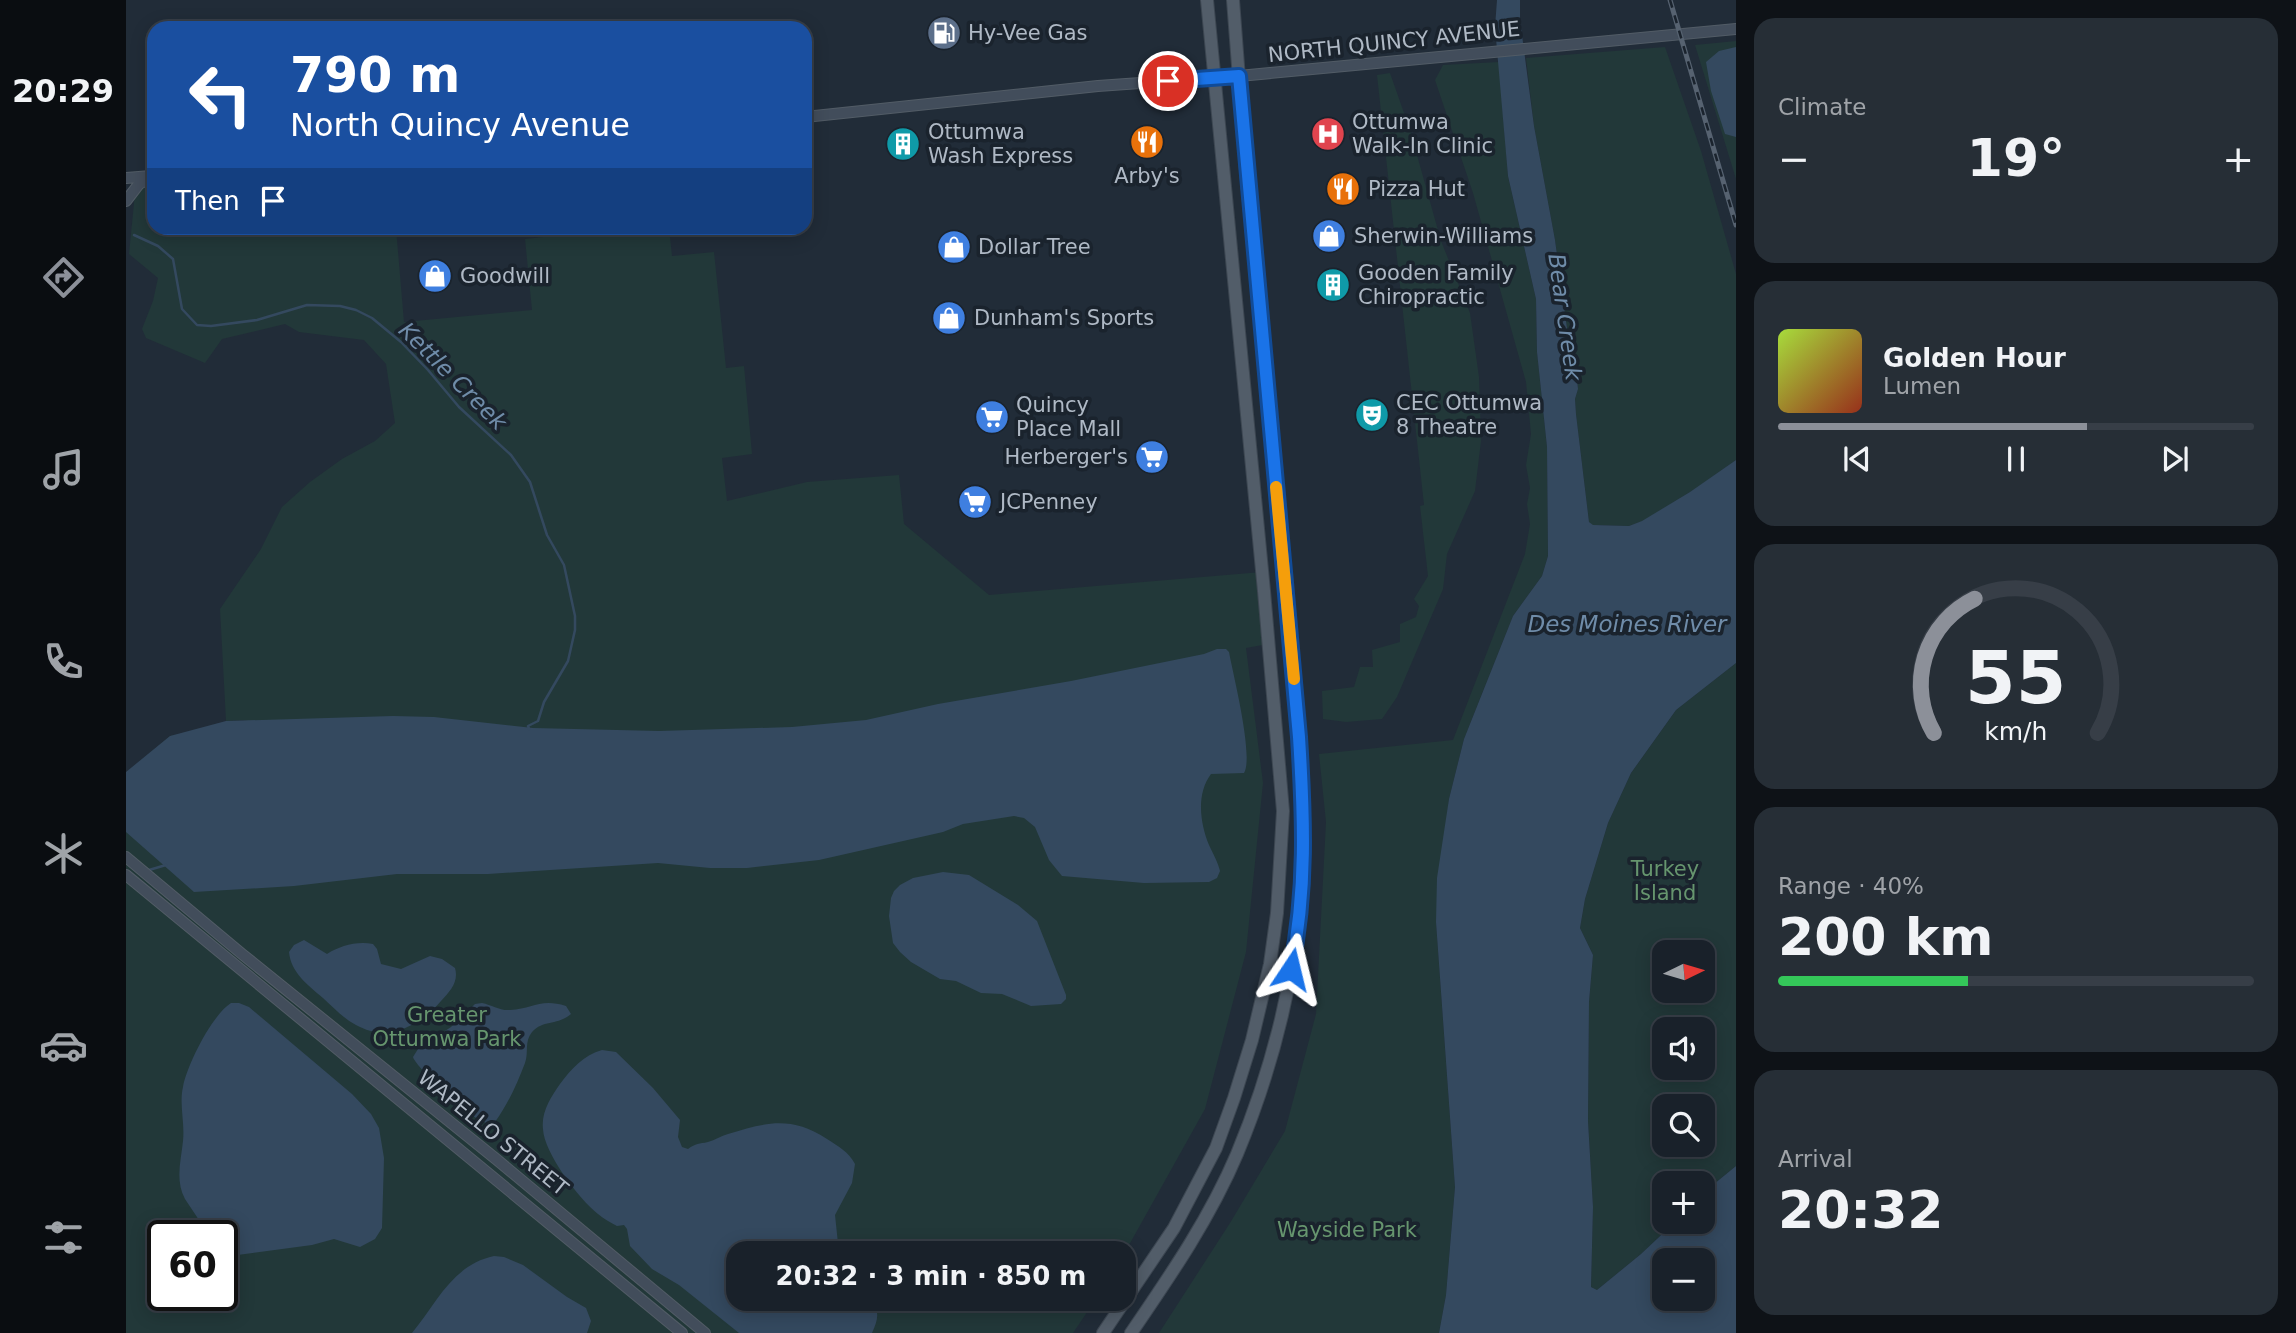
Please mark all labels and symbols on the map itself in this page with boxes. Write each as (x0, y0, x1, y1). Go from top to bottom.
fuel station icon: Hy-Vee Gas (925, 14, 963, 52)
street label: NORTH QUINCY AVENUE (1267, 17, 1521, 67)
place label: Hy-Vee Gas (968, 21, 1088, 45)
pin (1138, 51, 1198, 111)
place label: Ottumwa Walk-In Clinic (1352, 110, 1493, 158)
hospital icon: Ottumwa Walk-In Clinic (1309, 115, 1347, 153)
place label: Ottumwa Wash Express (928, 120, 1073, 168)
restaurant icon: Arby's (1128, 123, 1166, 161)
building icon: Ottumwa Wash Express (884, 125, 922, 163)
place label: Arby's (1114, 164, 1180, 188)
restaurant icon: Pizza Hut (1324, 170, 1362, 208)
place label: Pizza Hut (1368, 177, 1465, 201)
shop icon: Sherwin-Williams (1310, 217, 1348, 255)
place label: Sherwin-Williams (1354, 224, 1533, 248)
shop icon: Dollar Tree (935, 228, 973, 266)
place label: Dollar Tree (978, 235, 1091, 259)
water label: Bear Creek (1543, 252, 1587, 384)
shop icon: Goodwill (416, 257, 454, 295)
place label: Gooden Family Chiropractic (1358, 261, 1514, 309)
place label: Goodwill (460, 264, 550, 288)
building icon: Gooden Family Chiropractic (1314, 266, 1352, 304)
shop icon: Dunham's Sports (930, 299, 968, 337)
place label: Dunham's Sports (974, 306, 1154, 330)
water label: Kettle Creek (394, 317, 513, 436)
place label: CEC Ottumwa 8 Theatre (1396, 391, 1542, 439)
place label: Quincy Place Mall (1016, 393, 1121, 441)
theatre icon: CEC Ottumwa 8 Theatre (1353, 396, 1391, 434)
supermarket icon: Quincy Place Mall (973, 398, 1011, 436)
supermarket icon: Herberger's (1133, 438, 1171, 476)
place label: Herberger's (1005, 445, 1128, 469)
supermarket icon: JCPenney (956, 483, 994, 521)
place label: JCPenney (998, 490, 1098, 514)
water label: Des Moines River (1527, 611, 1728, 637)
park label: Turkey Island (1630, 857, 1699, 905)
position arrow (1254, 932, 1328, 1006)
north arrow (1652, 940, 1715, 1003)
park label: Greater Ottumwa Park (373, 1003, 522, 1051)
street label: WAPELLO STREET (413, 1065, 573, 1201)
park label: Wayside Park (1277, 1218, 1418, 1242)
speed limit sign: 60 (147, 1220, 238, 1311)

